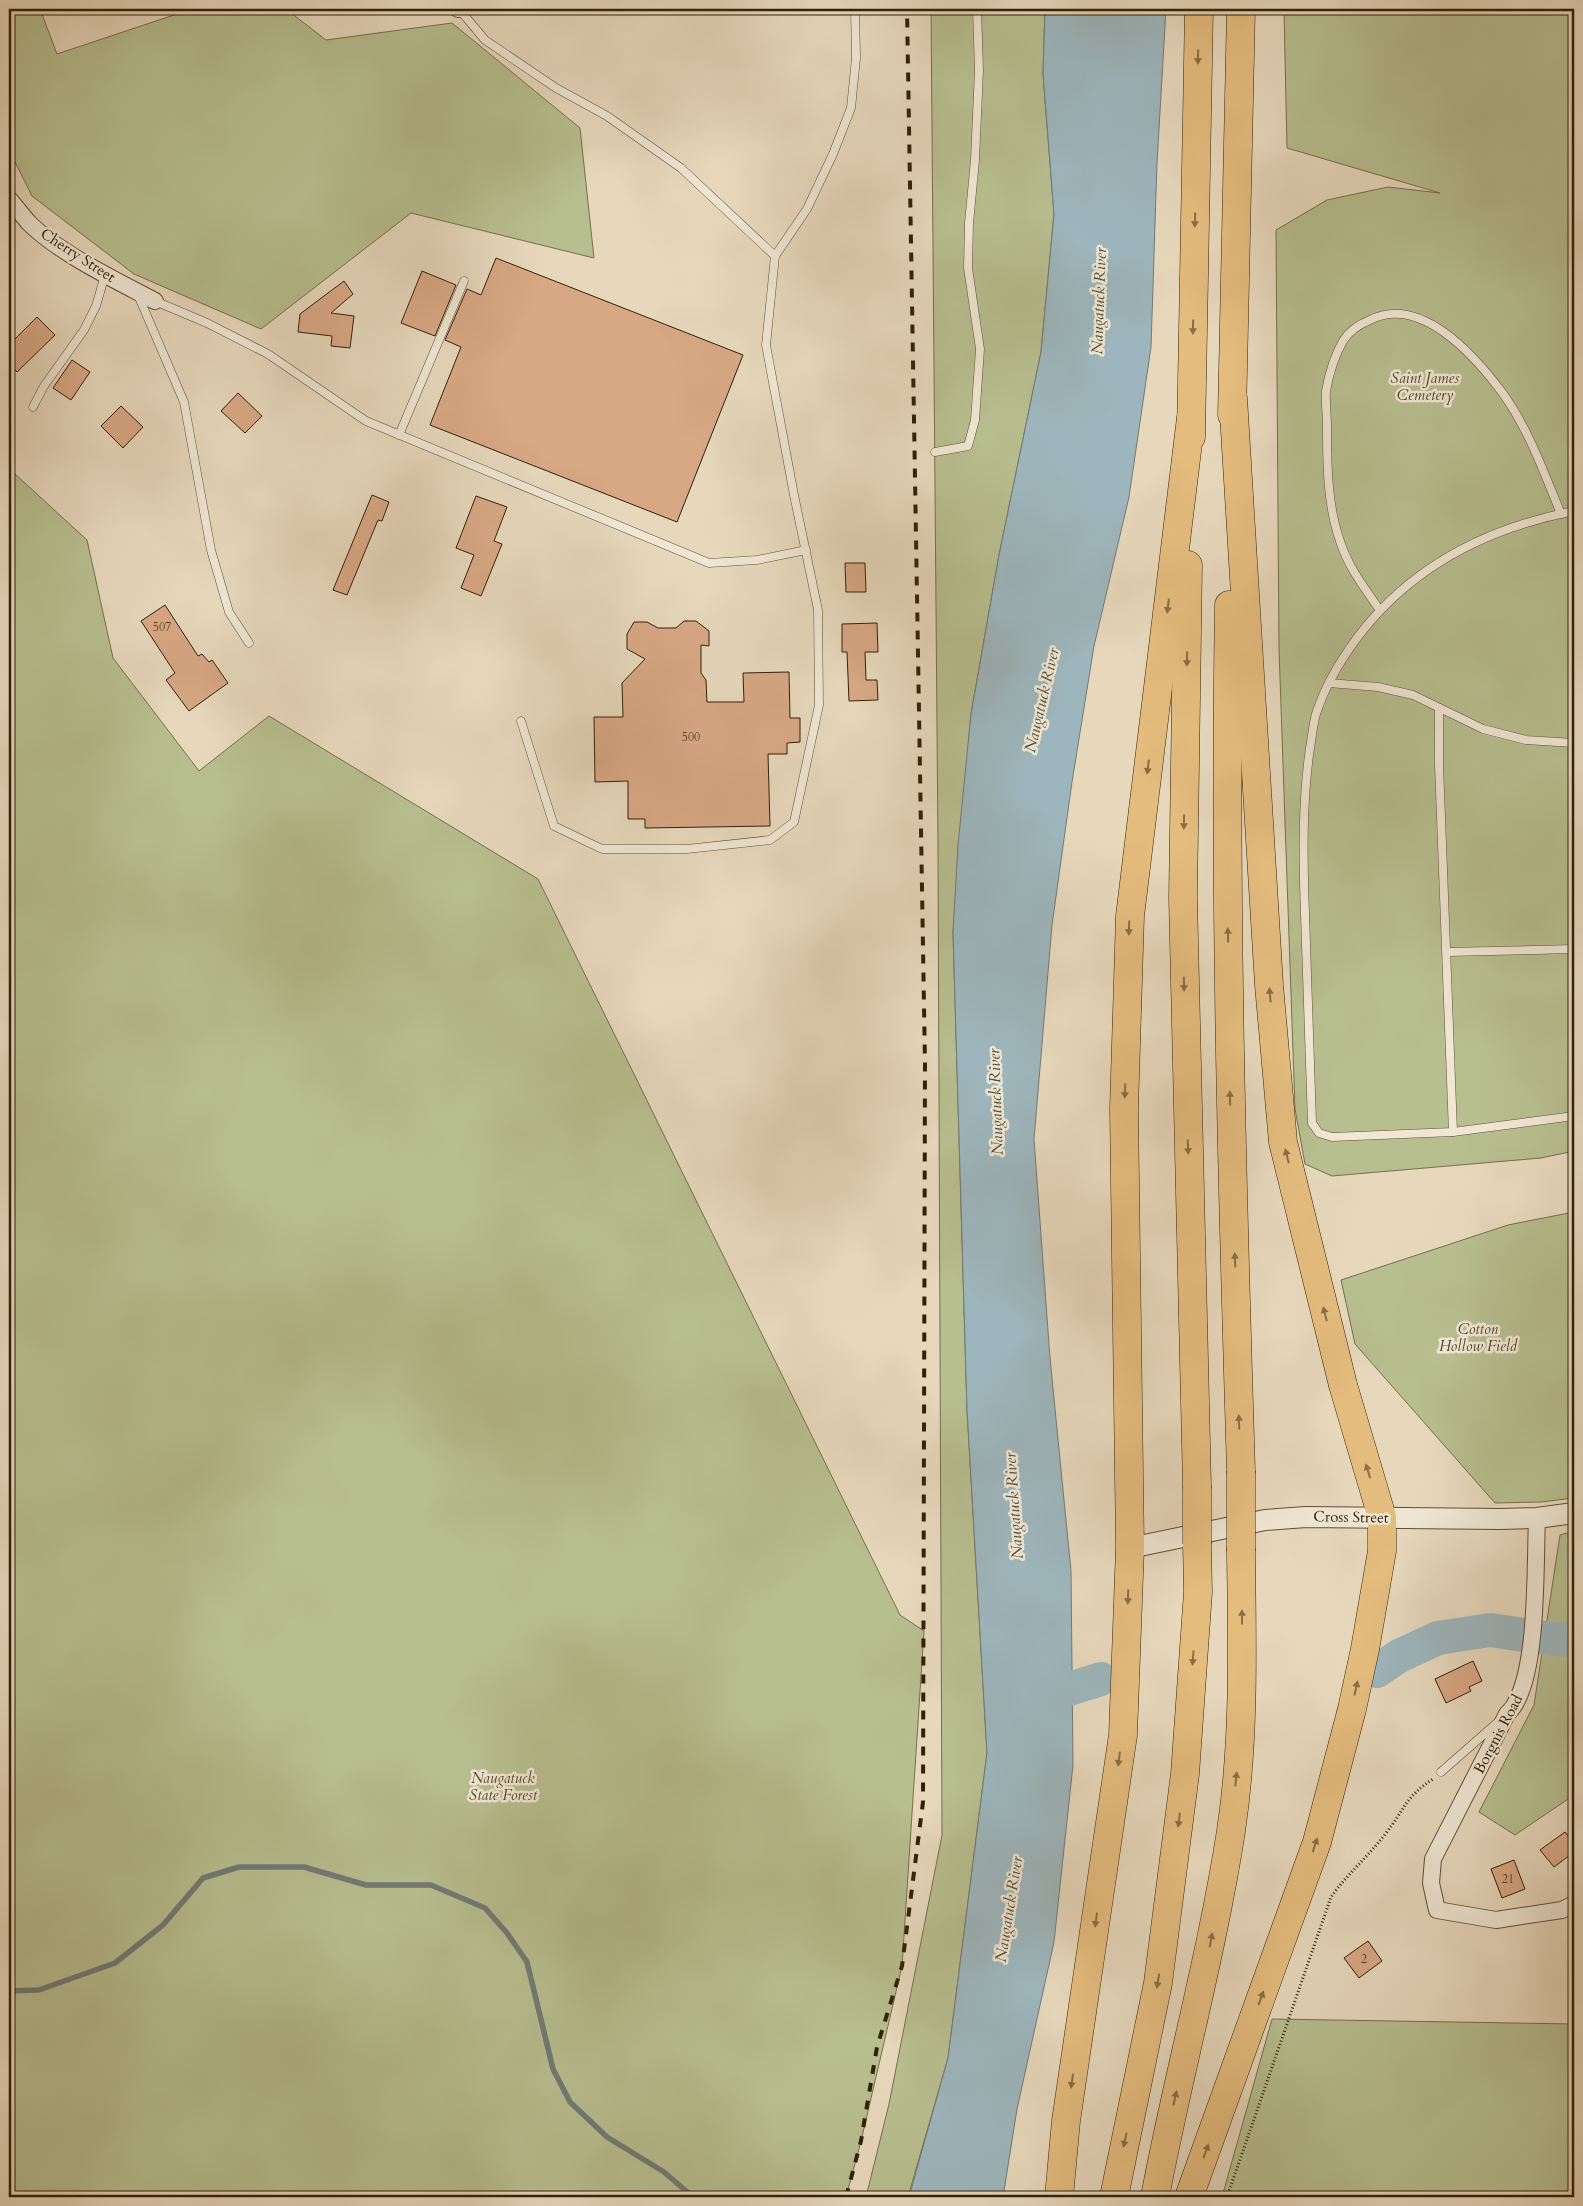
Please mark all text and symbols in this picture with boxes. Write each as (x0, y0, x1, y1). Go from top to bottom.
one-way arrow (1194, 50, 1202, 66)
one-way arrow (1191, 212, 1199, 228)
street label: Cherry Street (37, 223, 120, 287)
water label: Naugatuck River (1086, 247, 1112, 355)
one-way arrow (1189, 319, 1197, 335)
park label: Saint James Cemetery (1391, 368, 1459, 405)
one-way arrow (1164, 598, 1172, 614)
house number: 507 (153, 619, 171, 635)
water label: Naugatuck River (1019, 645, 1065, 755)
one-way arrow (1183, 652, 1191, 668)
house number: 500 (682, 729, 700, 745)
one-way arrow (1144, 759, 1152, 775)
one-way arrow (1180, 814, 1188, 830)
one-way arrow (1125, 920, 1133, 936)
one-way arrow (1224, 927, 1232, 943)
one-way arrow (1181, 977, 1189, 993)
one-way arrow (1266, 986, 1274, 1002)
water label: Naugatuck River (983, 1047, 1009, 1156)
one-way arrow (1120, 1083, 1128, 1099)
one-way arrow (1226, 1089, 1234, 1105)
one-way arrow (1184, 1139, 1192, 1155)
one-way arrow (1283, 1149, 1291, 1164)
one-way arrow (1230, 1252, 1238, 1268)
one-way arrow (1321, 1307, 1329, 1322)
park label: Cotton Hollow Field (1439, 1319, 1518, 1356)
one-way arrow (1235, 1414, 1243, 1430)
water label: Naugatuck River (999, 1451, 1029, 1560)
one-way arrow (1364, 1463, 1372, 1478)
street label: Cross Street (1313, 1506, 1389, 1528)
one-way arrow (1124, 1589, 1132, 1605)
one-way arrow (1238, 1609, 1246, 1625)
one-way arrow (1189, 1651, 1197, 1667)
one-way arrow (1352, 1681, 1360, 1696)
street label: Borgnis Road (1469, 1691, 1527, 1777)
one-way arrow (1115, 1751, 1123, 1767)
park label: Naugatuck State Forest (469, 1768, 538, 1805)
one-way arrow (1232, 1771, 1240, 1787)
one-way arrow (1175, 1812, 1183, 1828)
one-way arrow (1312, 1838, 1320, 1853)
water label: Naugatuck River (990, 1854, 1028, 1964)
house number: 21 (1502, 1871, 1514, 1887)
one-way arrow (1091, 1912, 1099, 1928)
one-way arrow (1208, 1931, 1216, 1947)
house number: 2 (1361, 1951, 1367, 1967)
one-way arrow (1154, 1974, 1162, 1990)
one-way arrow (1258, 1991, 1265, 2006)
one-way arrow (1068, 2073, 1076, 2089)
one-way arrow (1171, 2090, 1179, 2106)
one-way arrow (1121, 2133, 1129, 2149)
one-way arrow (1203, 2144, 1210, 2159)

